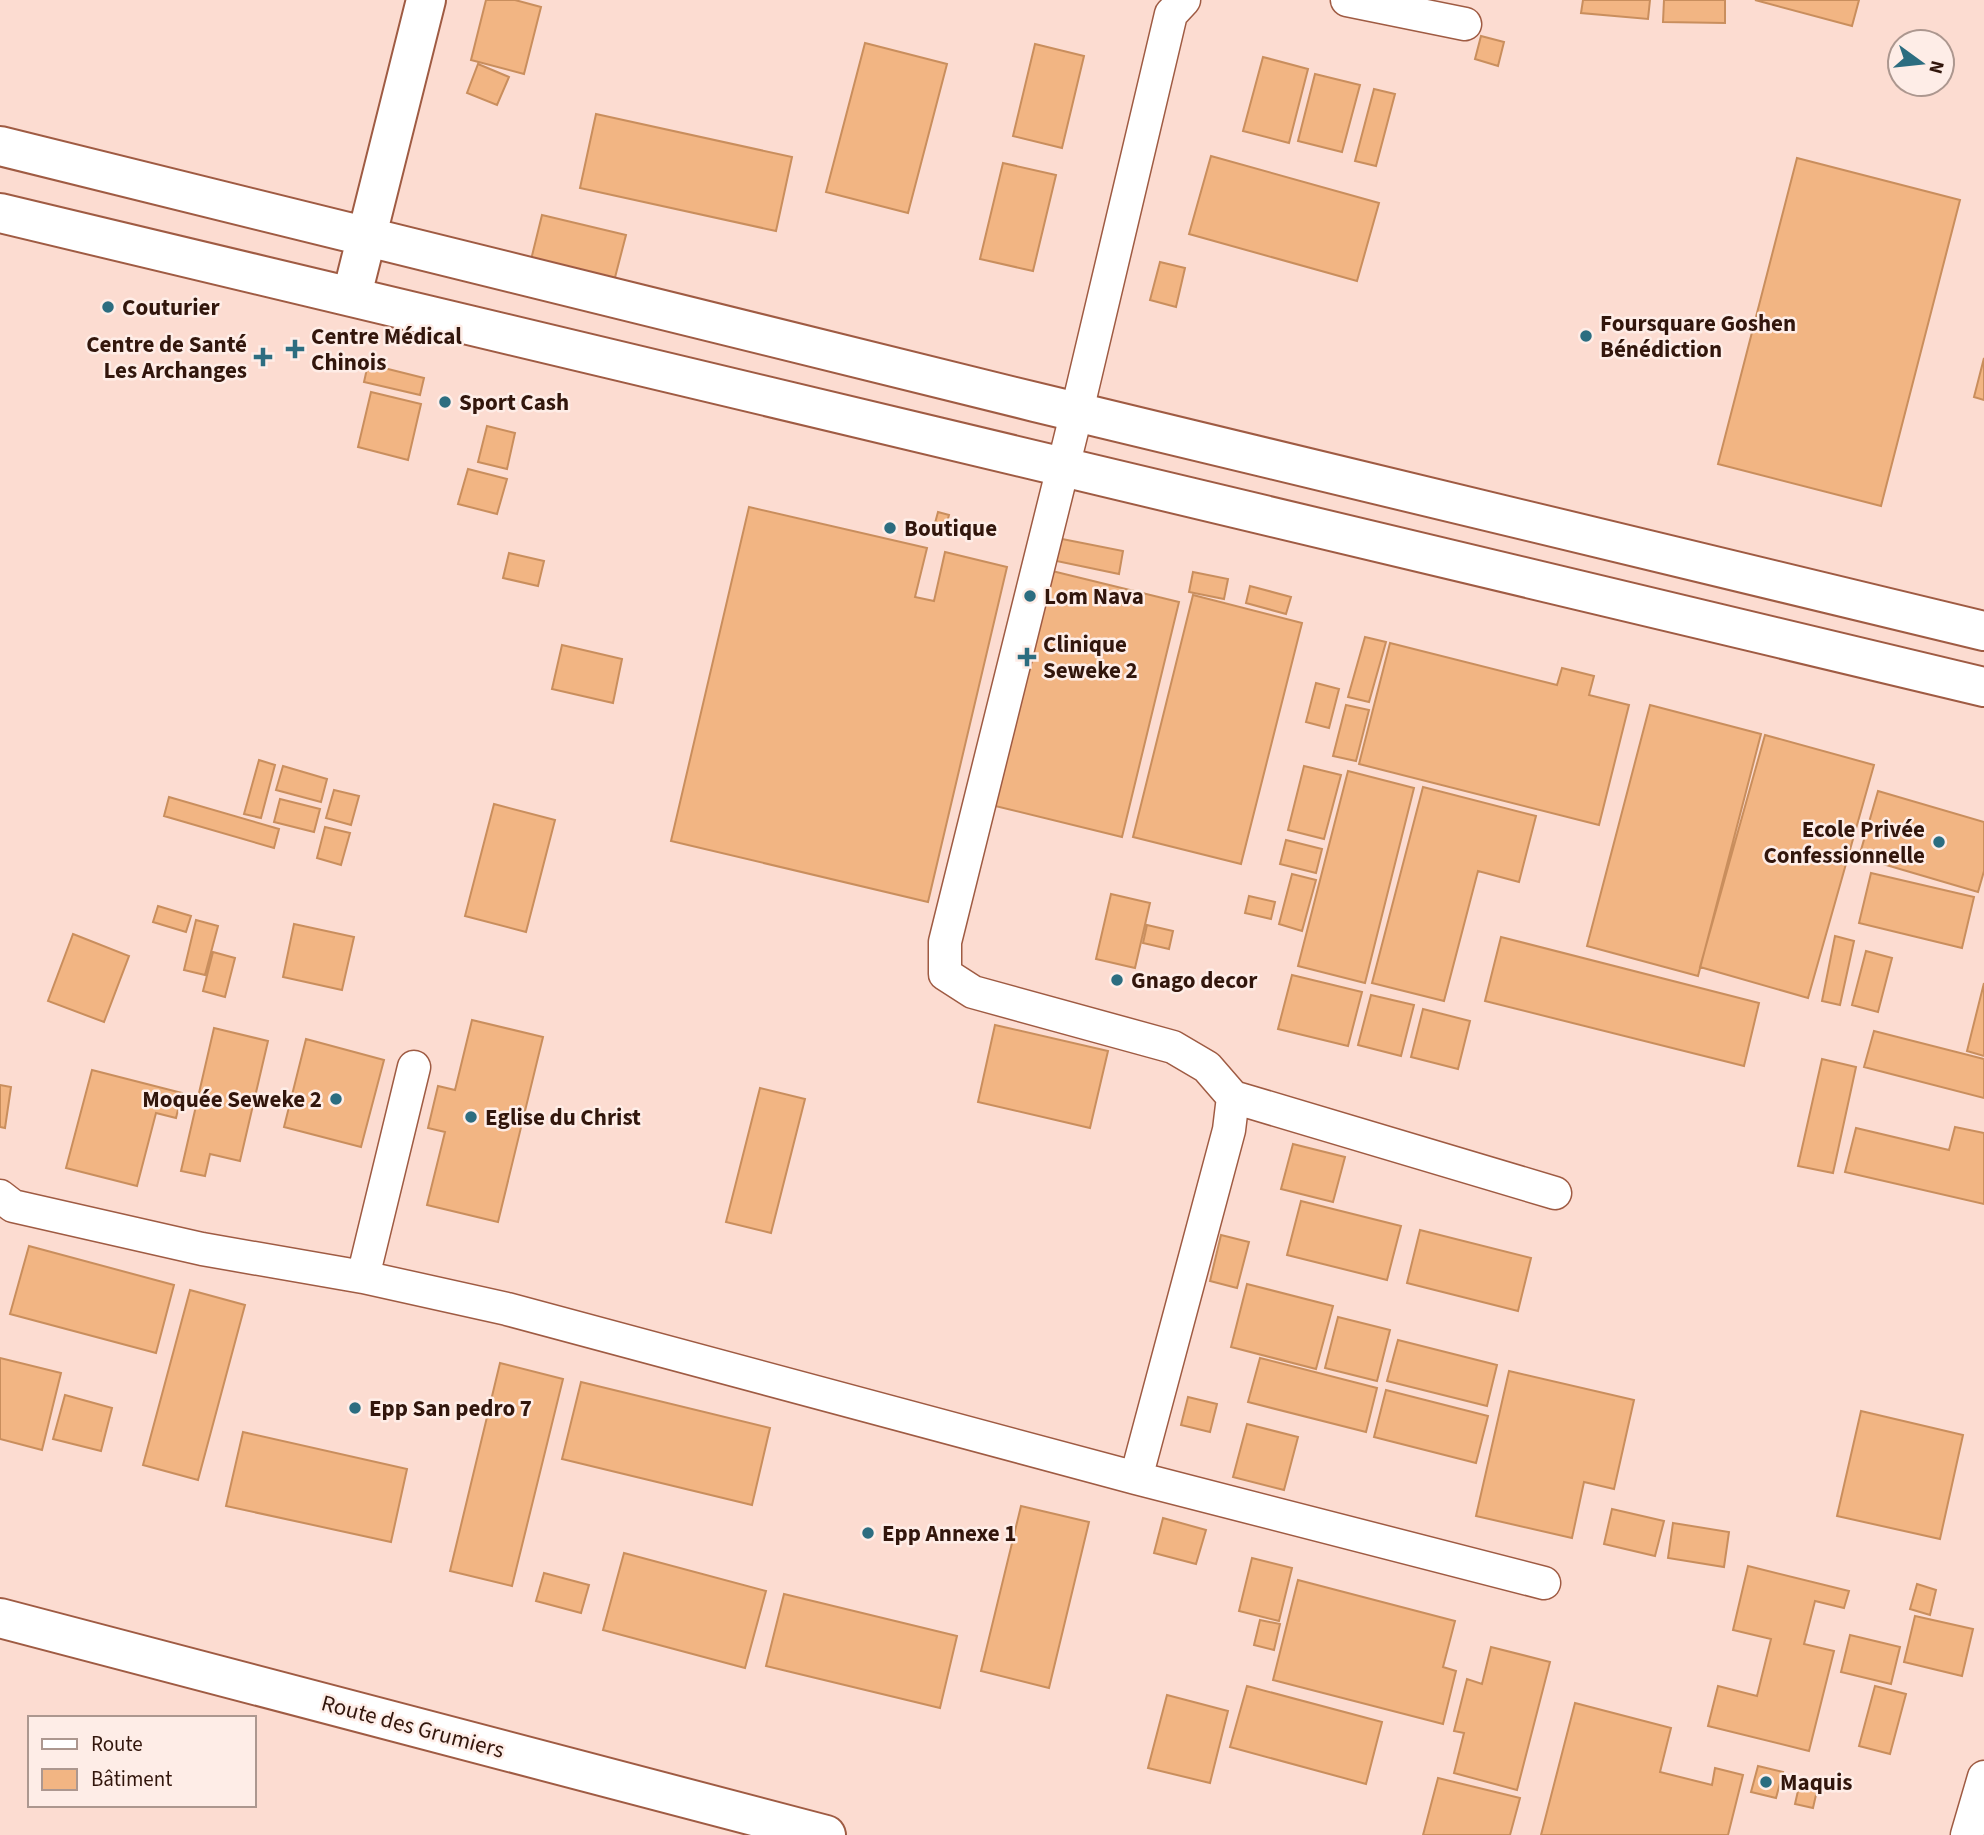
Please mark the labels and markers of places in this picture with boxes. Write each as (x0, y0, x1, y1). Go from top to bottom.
place label: Couturier (122, 291, 221, 324)
marker: Couturier (100, 299, 116, 315)
place label: Foursquare Goshen Bénédiction (1600, 307, 1796, 366)
place label: Centre Médical Chinois (311, 320, 462, 379)
place label: Centre de Santé Les Archanges (86, 328, 247, 387)
marker: Foursquare Goshen Bénédiction (1578, 328, 1594, 344)
marker: Centre Médical Chinois (285, 339, 305, 359)
marker: Centre de Santé Les Archanges (253, 347, 273, 367)
place label: Sport Cash (459, 386, 569, 419)
marker: Sport Cash (437, 394, 453, 410)
place label: Boutique (904, 512, 997, 545)
marker: Boutique (882, 520, 898, 536)
place label: Lom Nava (1044, 580, 1144, 613)
marker: Lom Nava (1022, 588, 1038, 604)
place label: Clinique Seweke 2 (1043, 628, 1138, 687)
marker: Clinique Seweke 2 (1017, 647, 1037, 667)
place label: Ecole Privée Confessionnelle (1763, 813, 1925, 872)
marker: Ecole Privée Confessionnelle (1931, 834, 1947, 850)
place label: Gnago decor (1131, 964, 1258, 997)
marker: Gnago decor (1109, 972, 1125, 988)
place label: Moquée Seweke 2 (142, 1083, 322, 1116)
marker: Moquée Seweke 2 (328, 1091, 344, 1107)
place label: Eglise du Christ (485, 1101, 641, 1134)
marker: Eglise du Christ (463, 1109, 479, 1125)
place label: Epp San pedro 7 (369, 1392, 532, 1425)
marker: Epp San pedro 7 (347, 1400, 363, 1416)
place label: Epp Annexe 1 (882, 1517, 1016, 1550)
marker: Epp Annexe 1 (860, 1525, 876, 1541)
place label: Maquis (1780, 1766, 1852, 1799)
marker: Maquis (1758, 1774, 1774, 1790)

